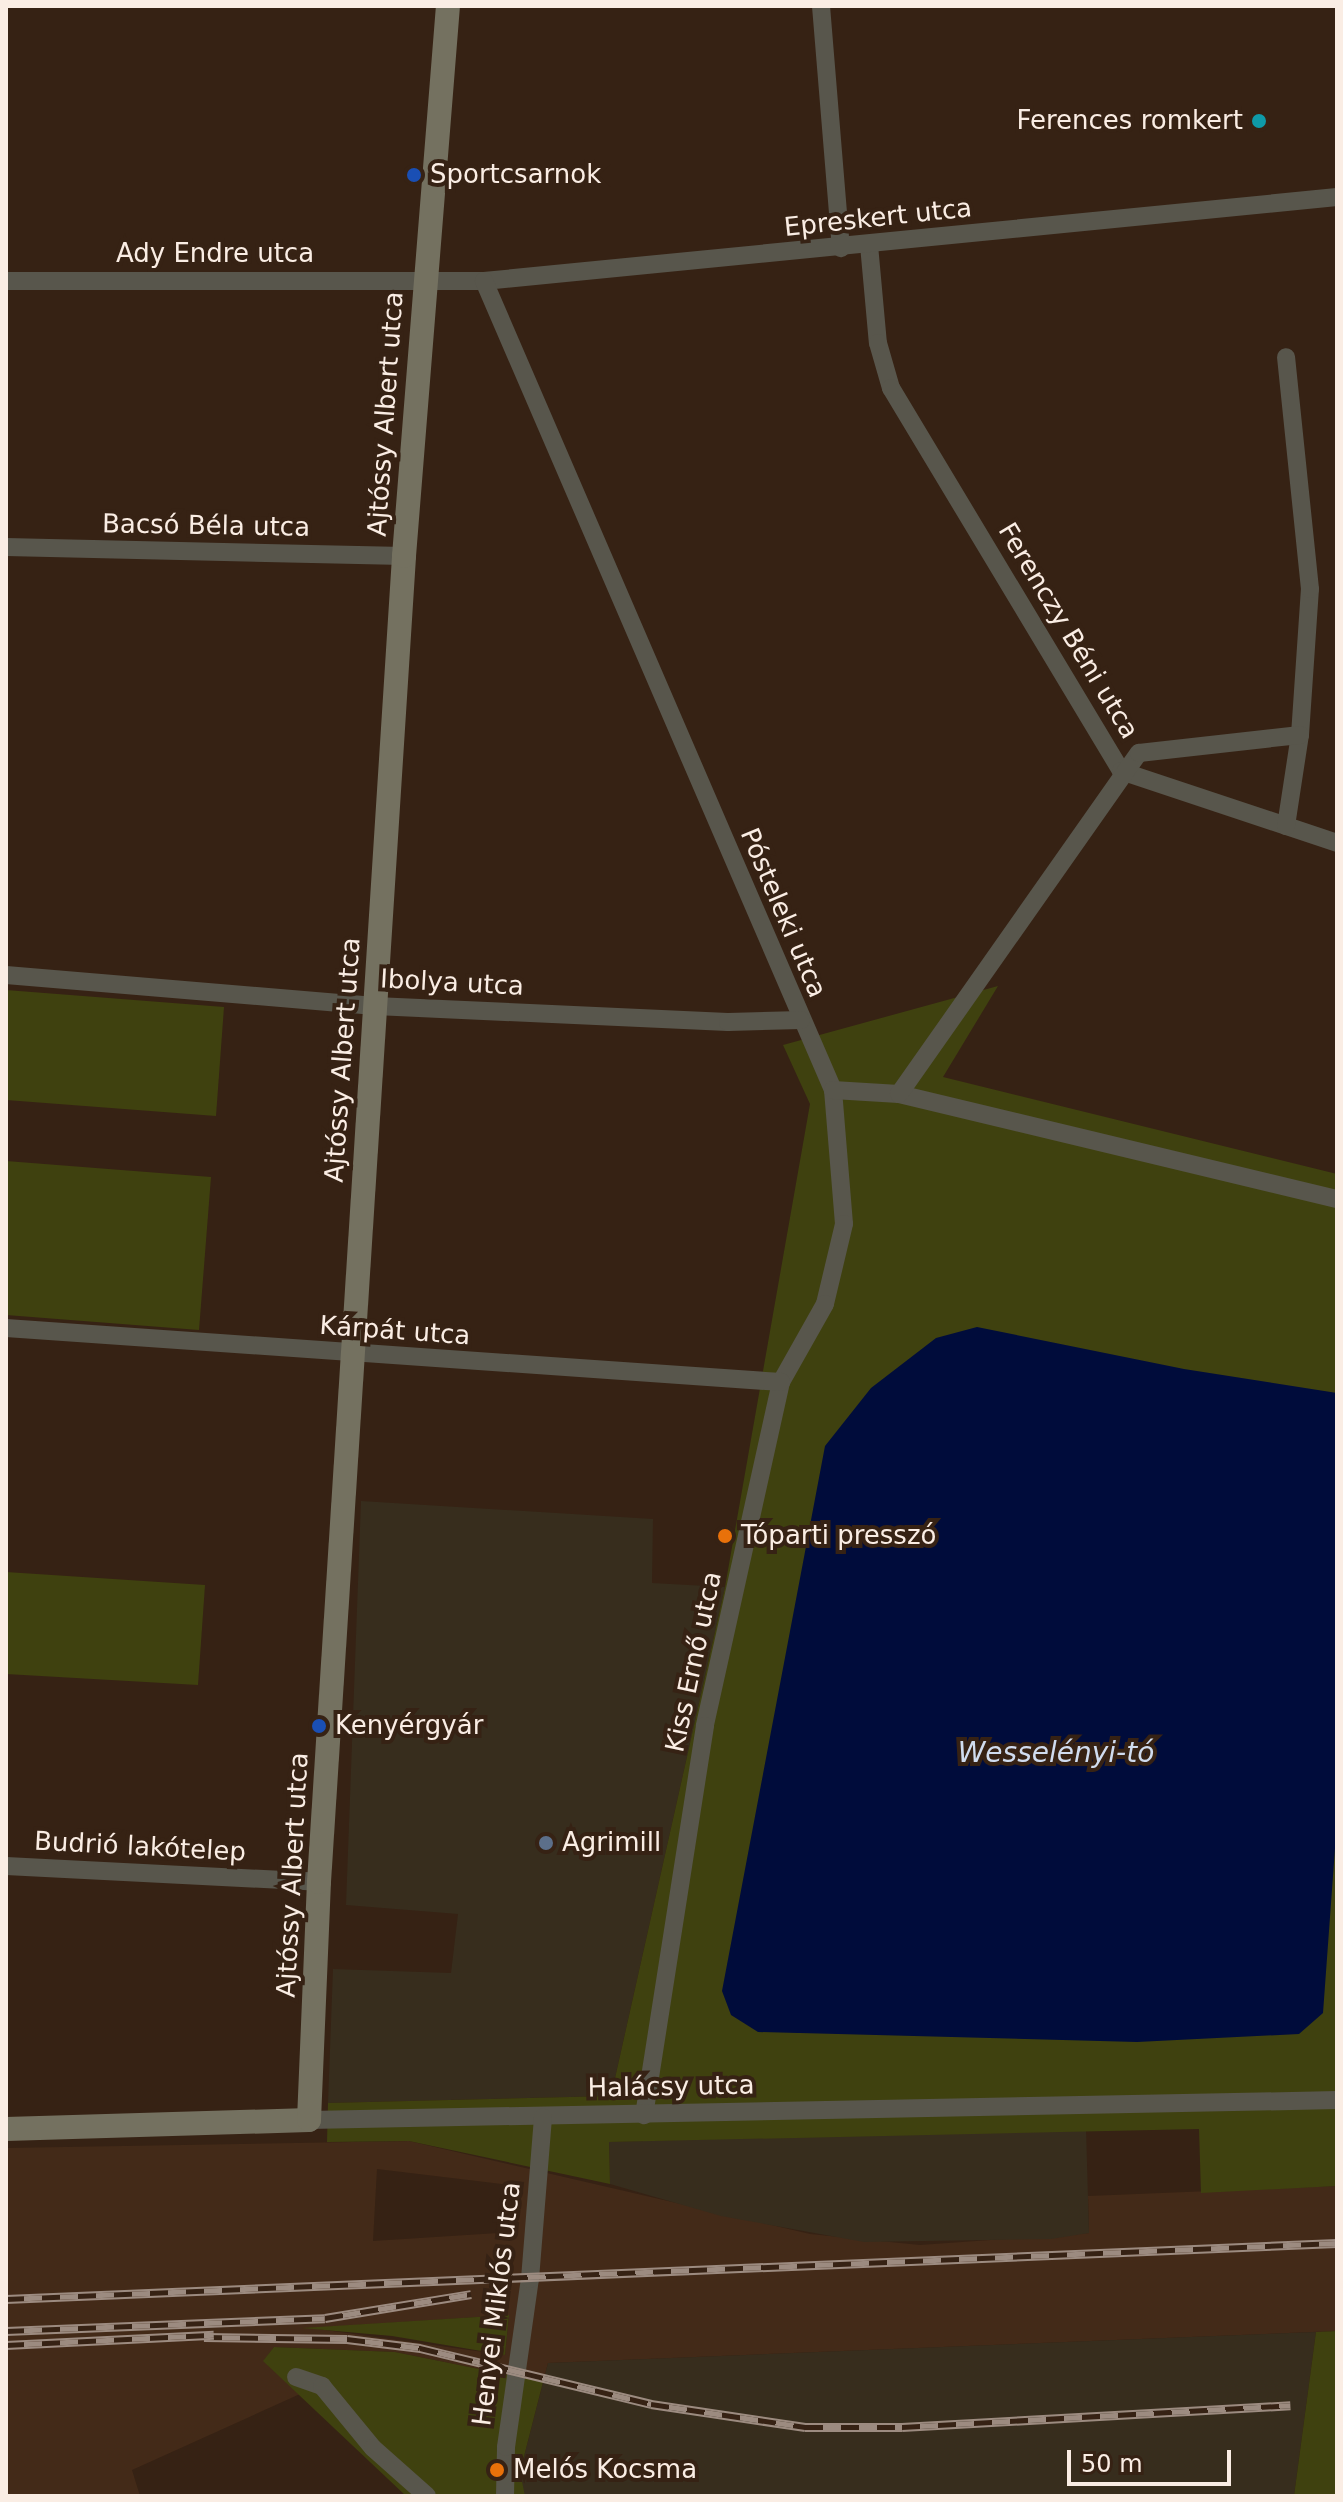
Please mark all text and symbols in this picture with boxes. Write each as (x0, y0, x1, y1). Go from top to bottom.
place label: Ferences romkert (1016, 105, 1243, 137)
marker: Ferences romkert (1250, 112, 1268, 130)
place label: Sportcsarnok (430, 159, 601, 191)
marker: Sportcsarnok (405, 166, 423, 184)
street label: Epreskert utca (783, 193, 973, 243)
street label: Ady Endre utca (116, 238, 314, 270)
street label: Ajtóssy Albert utca (362, 291, 410, 537)
street label: Bacsó Béla utca (102, 509, 310, 543)
street label: Ferenczy Béni utca (991, 517, 1145, 745)
street label: Pósteleki utca (733, 824, 833, 1002)
street label: Ajtóssy Albert utca (319, 937, 367, 1183)
street label: Ibolya utca (379, 964, 525, 1002)
street label: Kárpát utca (319, 1310, 471, 1352)
place label: Tóparti presszó (741, 1520, 936, 1552)
marker: Tóparti presszó (716, 1527, 734, 1545)
street label: Kiss Ernő utca (660, 1569, 728, 1755)
place label: Kenyérgyár (335, 1710, 483, 1742)
marker: Kenyérgyár (310, 1717, 328, 1735)
water label: Wesselényi-tó (958, 1736, 1154, 1770)
street label: Ajtóssy Albert utca (271, 1752, 315, 1998)
street label: Budrió lakótelep (33, 1826, 247, 1868)
place label: Agrimill (562, 1827, 661, 1859)
marker: Agrimill (537, 1834, 555, 1852)
street label: Halácsy utca (587, 2070, 755, 2104)
street label: Henyei Miklós utca (467, 2180, 527, 2428)
scale bar (1071, 2434, 1235, 2484)
text: 50 m (1081, 2450, 1143, 2478)
place label: Melós Kocsma (513, 2454, 697, 2486)
marker: Melós Kocsma (488, 2461, 506, 2479)

